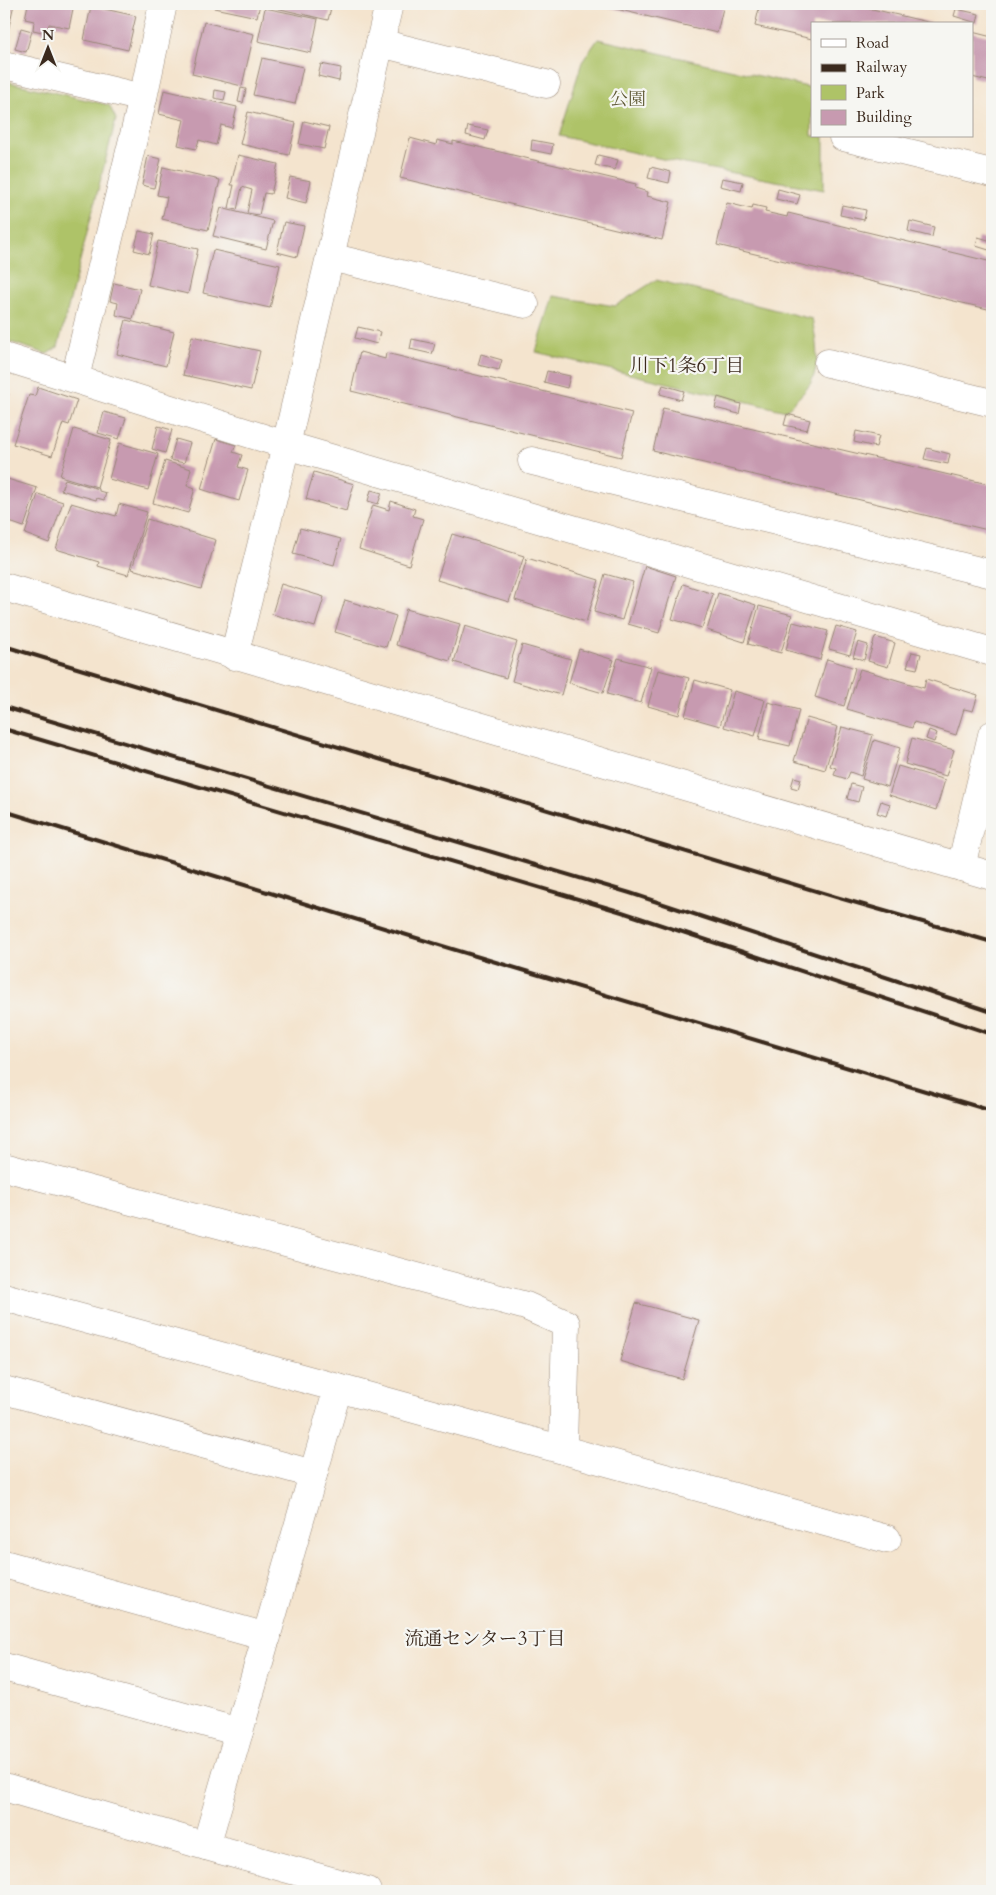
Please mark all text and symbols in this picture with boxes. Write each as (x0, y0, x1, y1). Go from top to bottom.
north arrow (22, 22, 72, 72)
legend (811, 22, 974, 138)
text: N (42, 26, 54, 45)
text: Road (856, 33, 889, 53)
text: Railway (856, 57, 907, 77)
text: Park (856, 83, 885, 103)
park label: 公園 (610, 87, 646, 112)
text: Building (856, 107, 912, 127)
district label: 川下1条6丁目 (630, 353, 744, 379)
district label: 流通センター3丁目 (405, 1626, 565, 1652)

